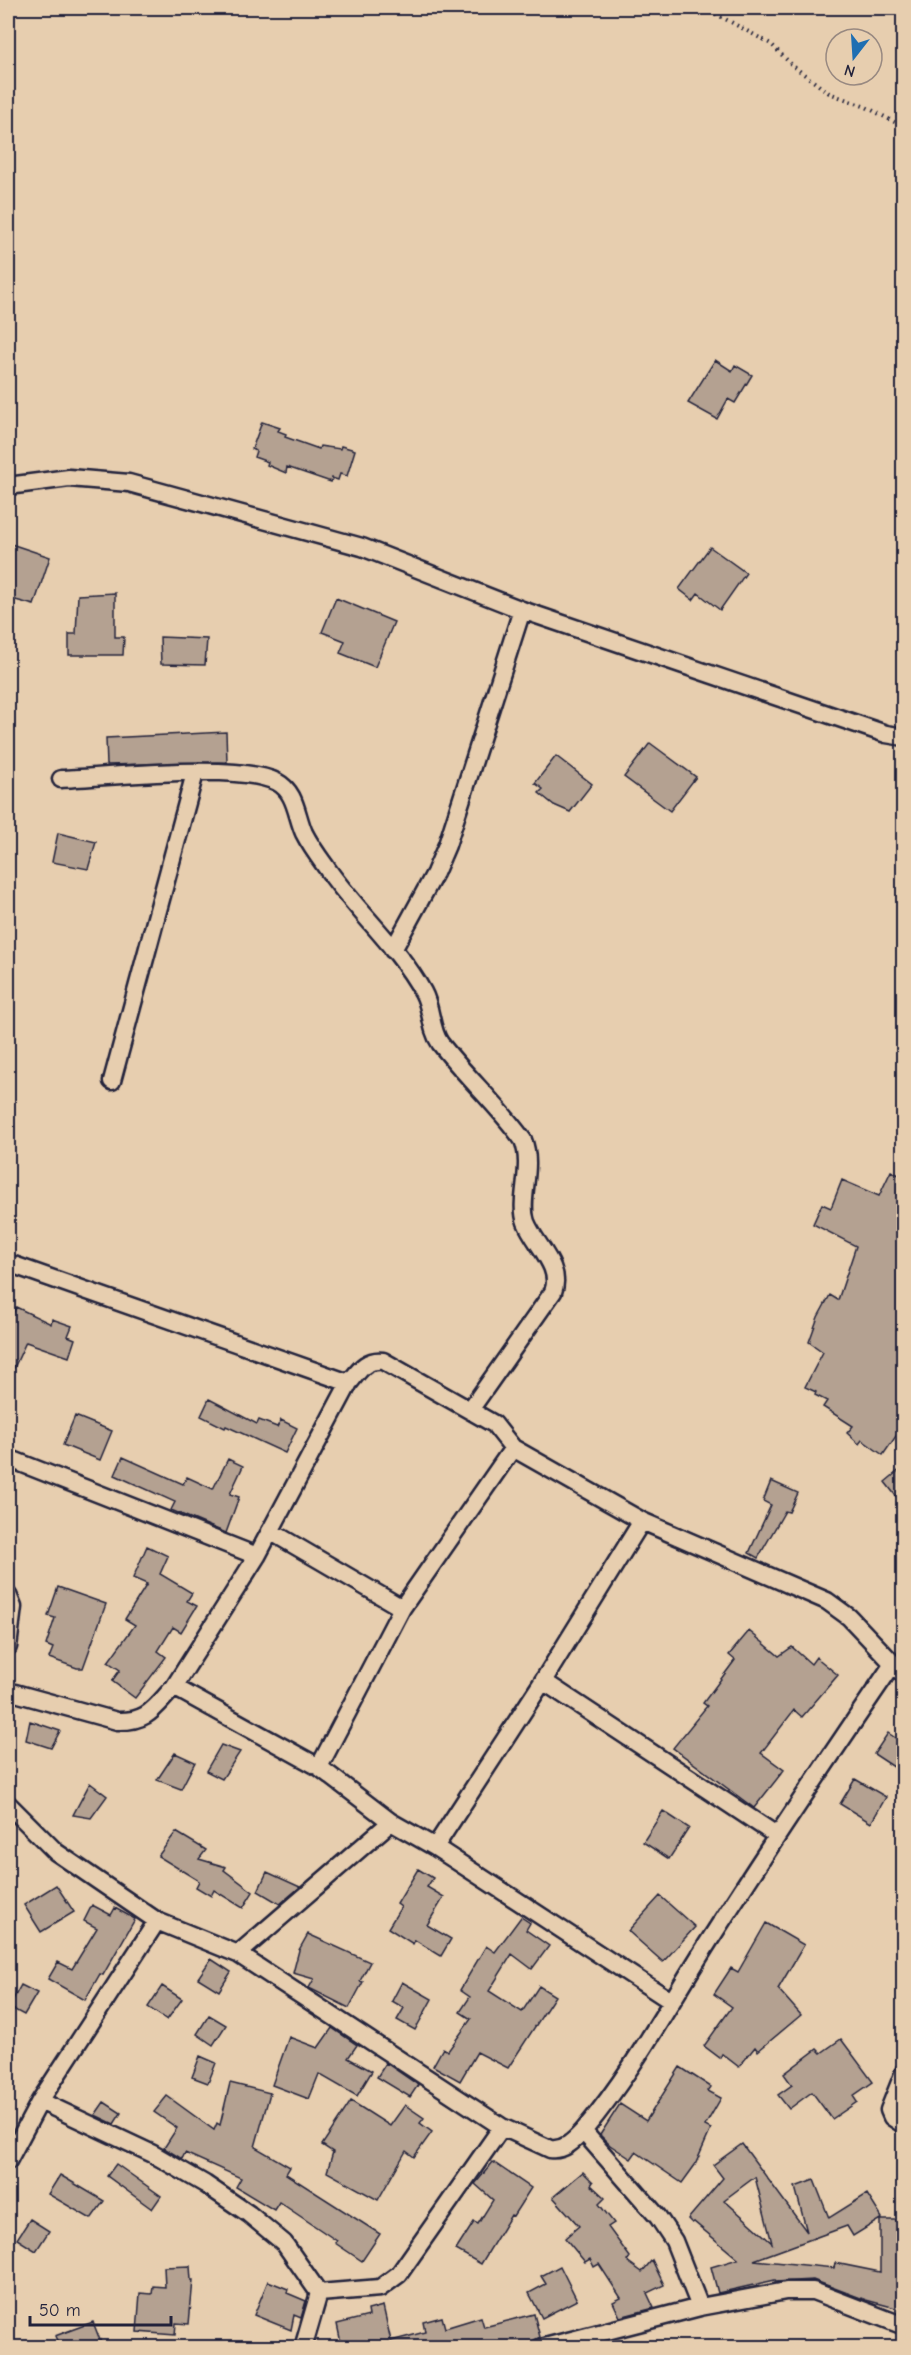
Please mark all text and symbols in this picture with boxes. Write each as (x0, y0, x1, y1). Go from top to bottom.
north arrow (824, 27, 884, 87)
text: N (842, 60, 858, 81)
scale bar (30, 2289, 171, 2327)
text: 50 m (39, 2300, 81, 2321)

